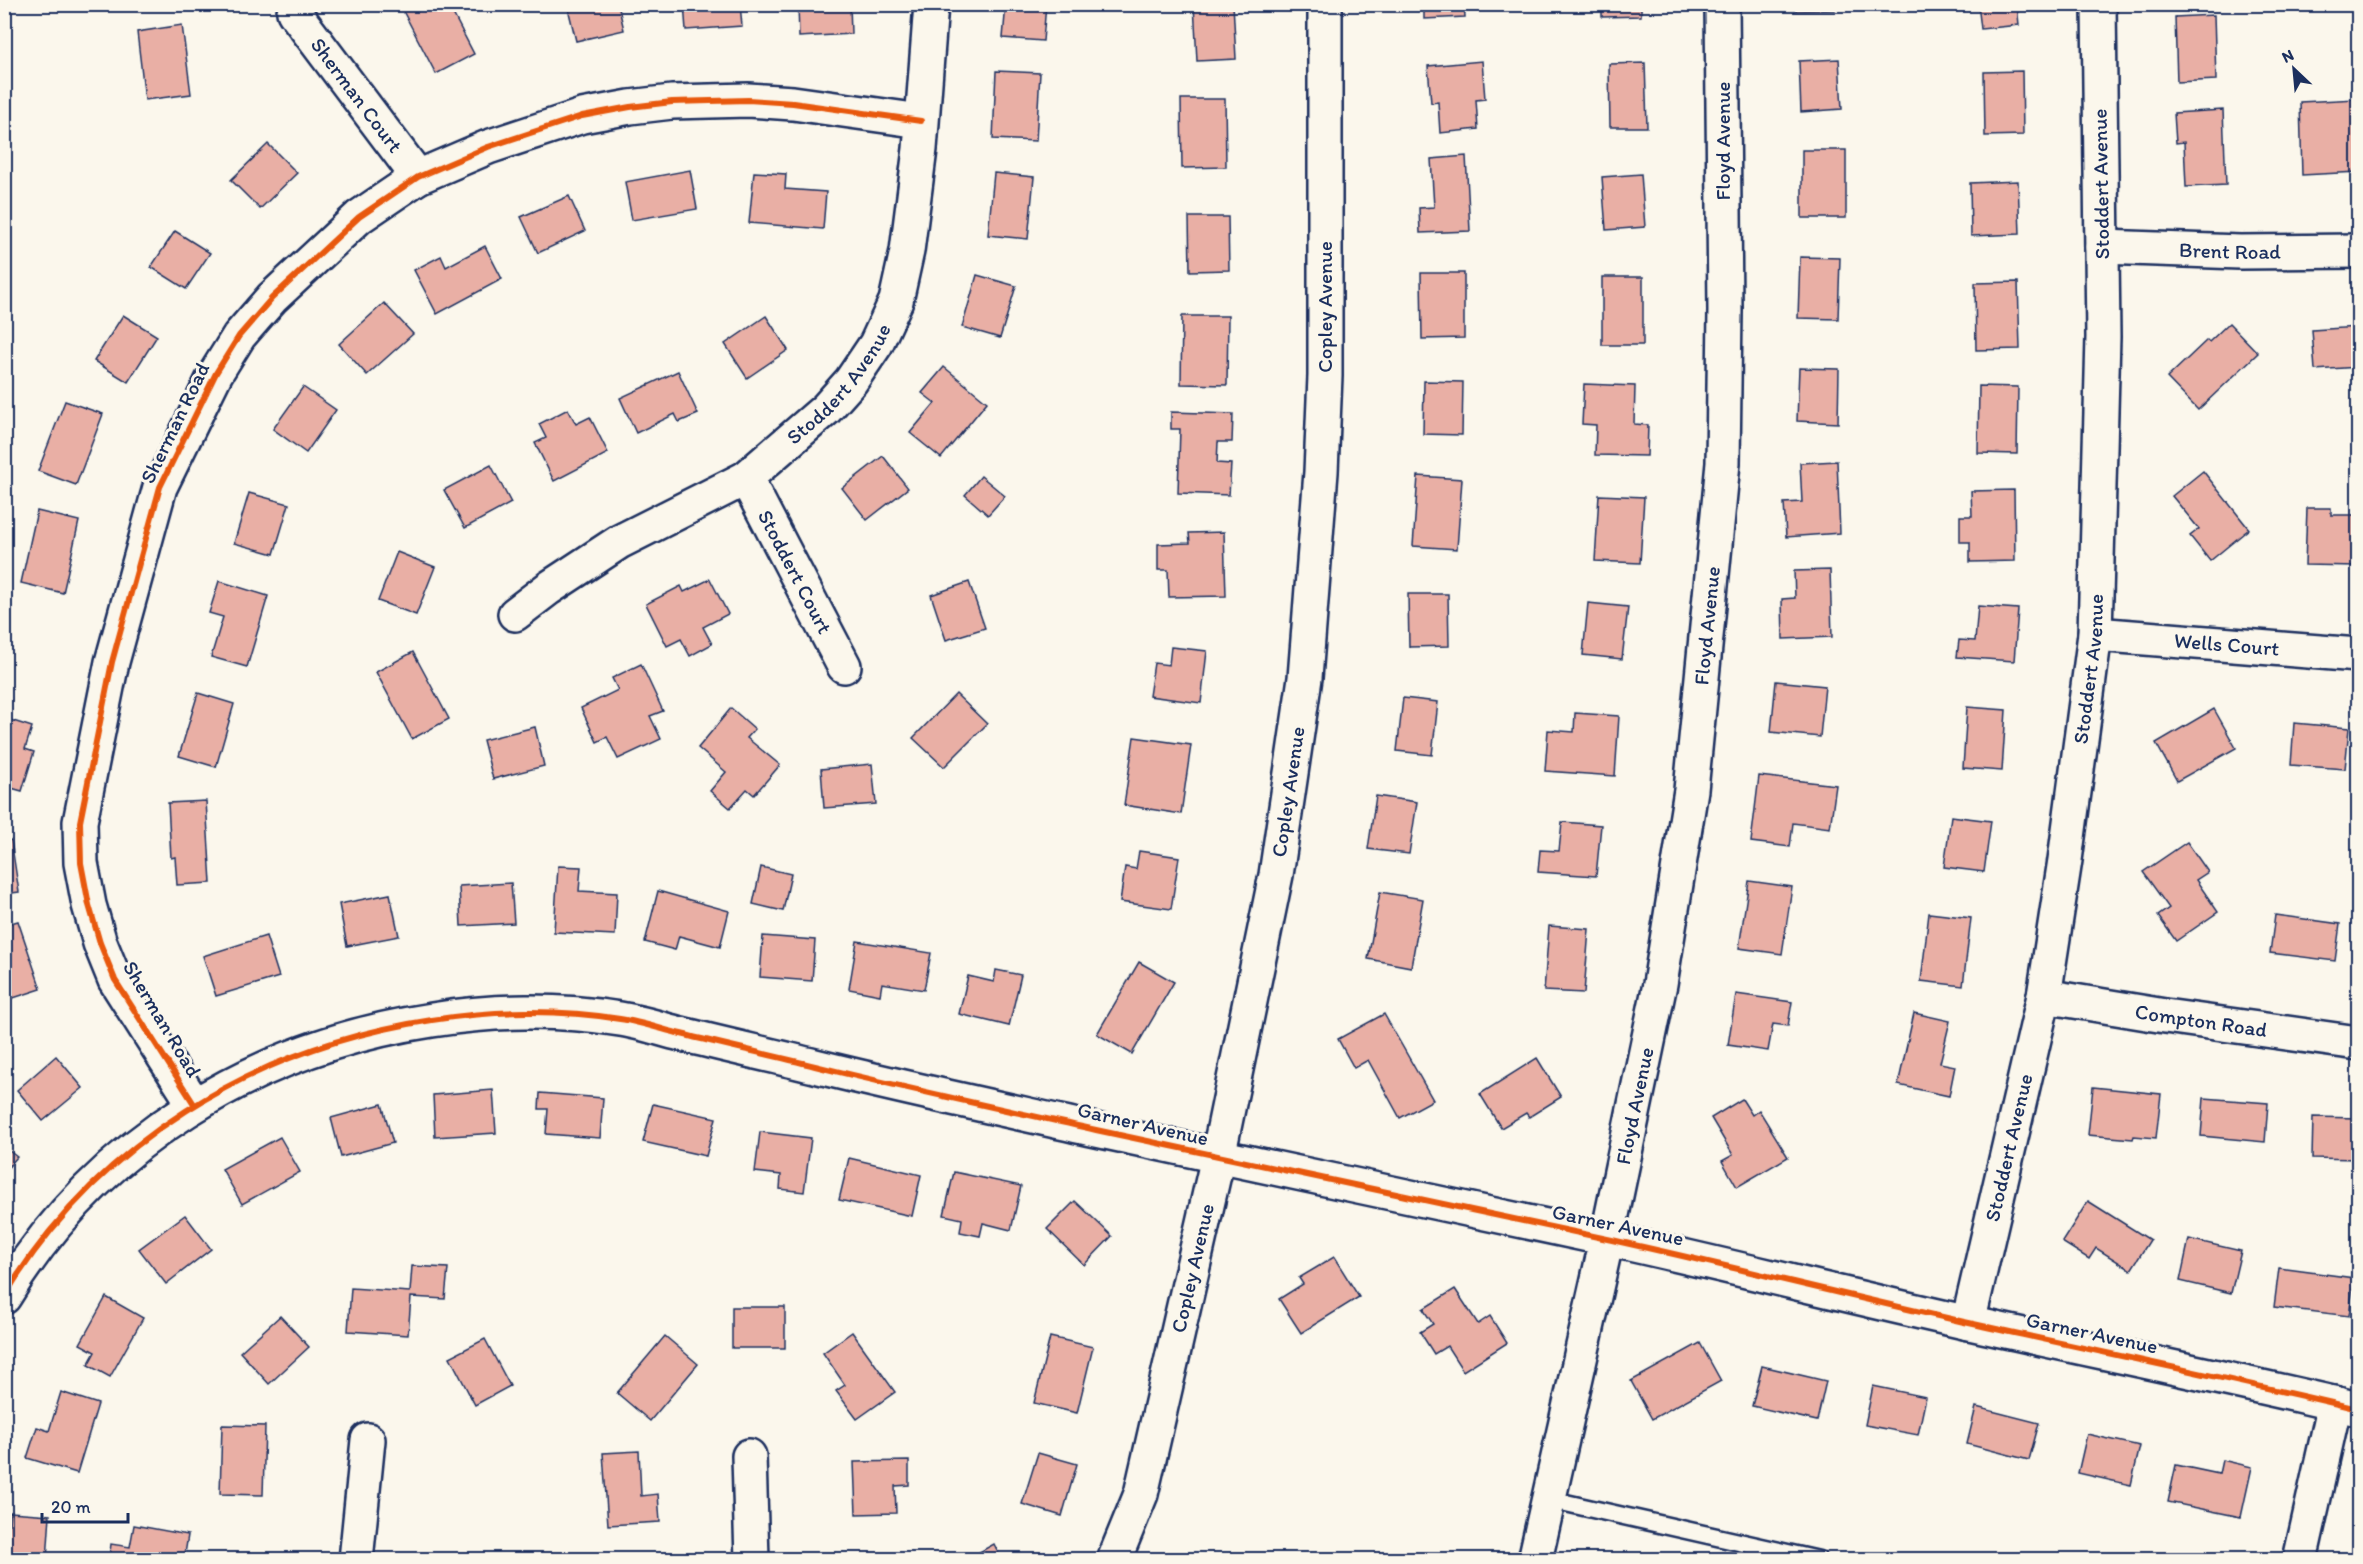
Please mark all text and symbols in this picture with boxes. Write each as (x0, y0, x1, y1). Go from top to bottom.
street label: Sherman Court (306, 32, 408, 157)
north arrow (2264, 39, 2324, 99)
text: N (2279, 45, 2297, 67)
street label: Floyd Avenue (1710, 81, 1735, 201)
street label: Stoddert Avenue (2087, 108, 2114, 260)
street label: Brent Road (2179, 237, 2281, 264)
street label: Copley Avenue (1312, 241, 1337, 373)
street label: Stoddert Avenue (781, 320, 896, 449)
street label: Sherman Road (135, 358, 215, 487)
street label: Stoddert Court (753, 506, 838, 638)
street label: Floyd Avenue (1688, 565, 1725, 686)
street label: Stoddert Avenue (2068, 594, 2108, 745)
street label: Wells Court (2173, 627, 2280, 661)
street label: Copley Avenue (1266, 725, 1310, 859)
street label: Sherman Road (118, 956, 207, 1081)
street label: Compton Road (2133, 998, 2269, 1042)
street label: Floyd Avenue (1610, 1045, 1659, 1167)
street label: Stoddert Avenue (1979, 1071, 2038, 1224)
street label: Garner Avenue (1075, 1096, 1211, 1151)
street label: Garner Avenue (1550, 1198, 1686, 1251)
street label: Copley Avenue (1165, 1201, 1219, 1335)
street label: Garner Avenue (2024, 1306, 2160, 1359)
scale bar (42, 1486, 128, 1524)
text: 20 m (51, 1496, 91, 1518)

